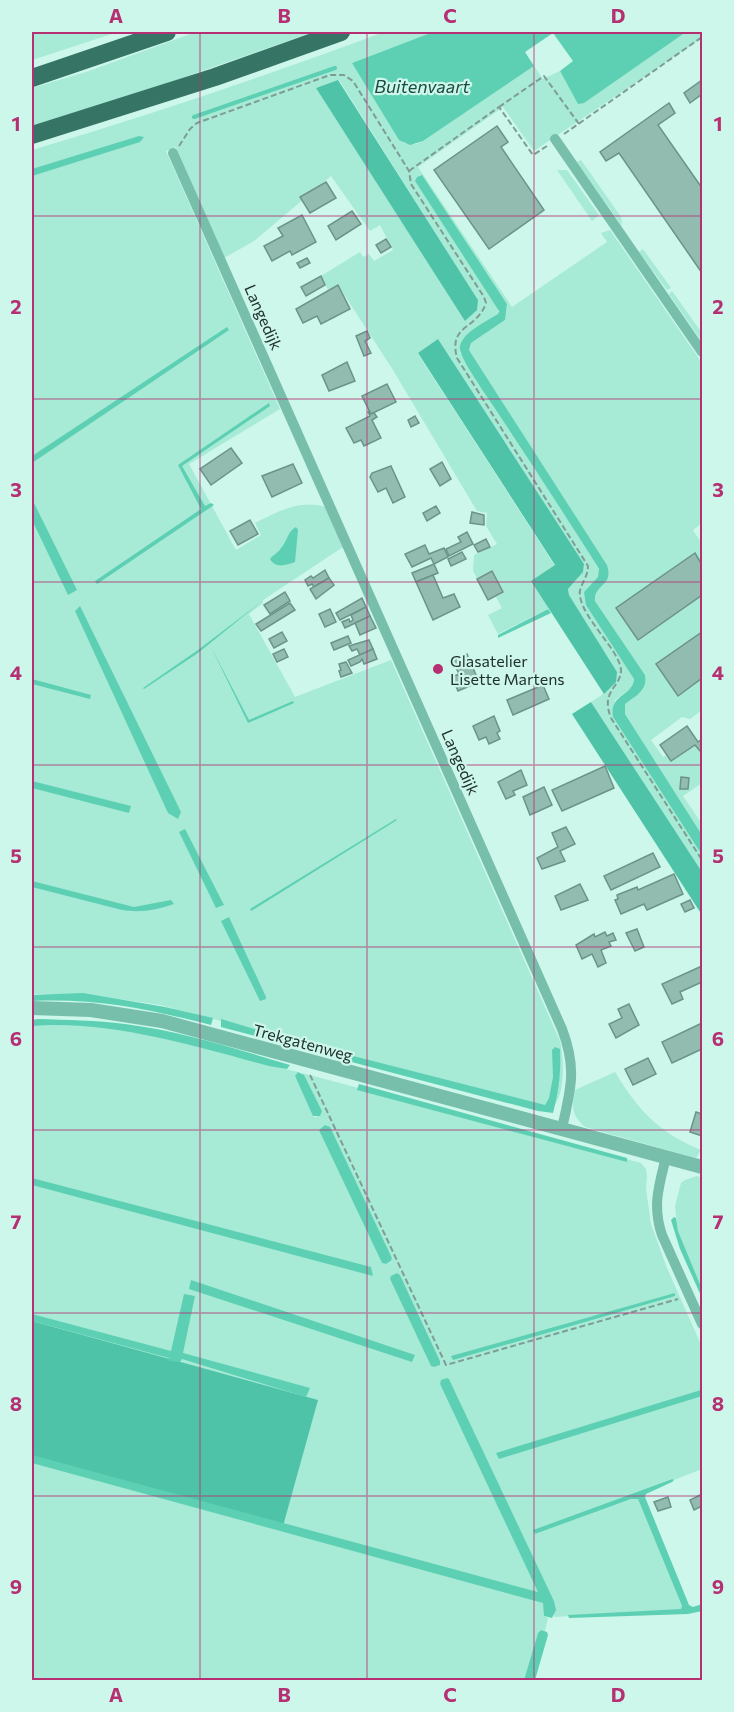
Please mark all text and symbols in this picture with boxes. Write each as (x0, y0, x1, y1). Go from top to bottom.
text: A (109, 3, 123, 27)
text: B (277, 3, 291, 27)
text: C (443, 3, 457, 27)
text: D (611, 3, 625, 27)
water label: Buitenvaart (374, 75, 470, 97)
text: 1 (11, 111, 21, 135)
text: 1 (713, 111, 723, 135)
street label: Langedijk (241, 281, 287, 353)
text: 2 (10, 294, 22, 318)
text: 2 (712, 294, 724, 318)
text: 3 (10, 477, 22, 501)
text: 3 (712, 477, 724, 501)
place label: Glasatelier Lisette Martens (450, 651, 565, 688)
text: 4 (10, 660, 22, 684)
text: 4 (712, 660, 724, 684)
marker: Glasatelier Lisette Martens (431, 662, 445, 676)
street label: Langedijk (438, 726, 484, 798)
text: 5 (10, 843, 22, 867)
text: 5 (712, 843, 724, 867)
street label: Trekgatenweg (251, 1020, 355, 1065)
text: 6 (10, 1026, 22, 1050)
text: 6 (712, 1026, 724, 1050)
text: 7 (11, 1209, 22, 1233)
text: 7 (713, 1209, 724, 1233)
text: 8 (10, 1391, 22, 1415)
text: 8 (712, 1391, 724, 1415)
text: 9 (10, 1574, 22, 1598)
text: 9 (712, 1574, 724, 1598)
text: A (109, 1682, 123, 1706)
text: B (277, 1682, 291, 1706)
text: C (443, 1682, 457, 1706)
text: D (611, 1682, 625, 1706)

